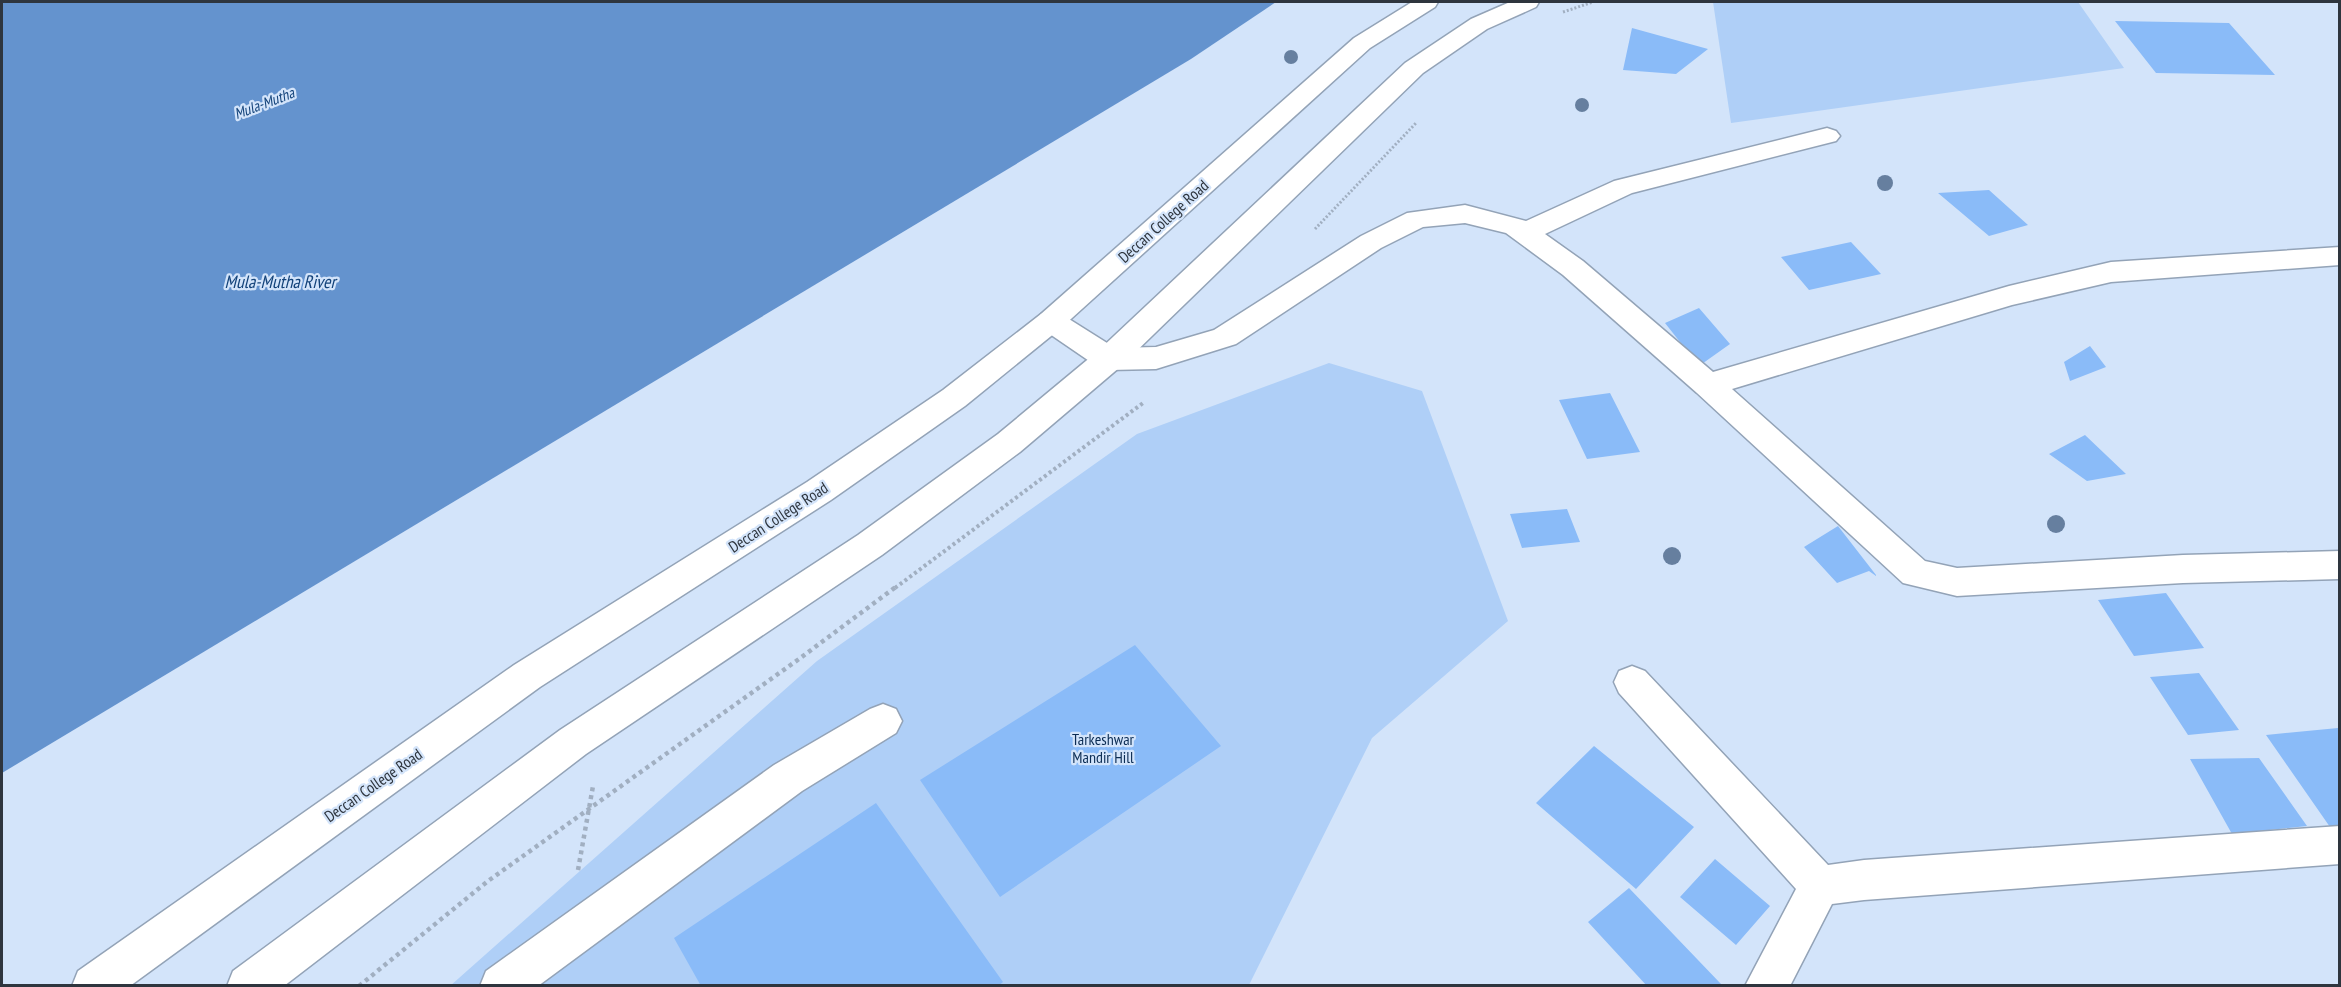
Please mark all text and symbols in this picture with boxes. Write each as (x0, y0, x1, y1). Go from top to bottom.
water label: Mula-Mutha (231, 83, 298, 123)
street label: Deccan College Road (1114, 175, 1212, 267)
water label: Mula-Mutha River (225, 270, 339, 293)
street label: Deccan College Road (724, 477, 832, 557)
park label: Tarkeshwar Mandir Hill (1072, 729, 1135, 767)
street label: Deccan College Road (320, 744, 426, 826)

